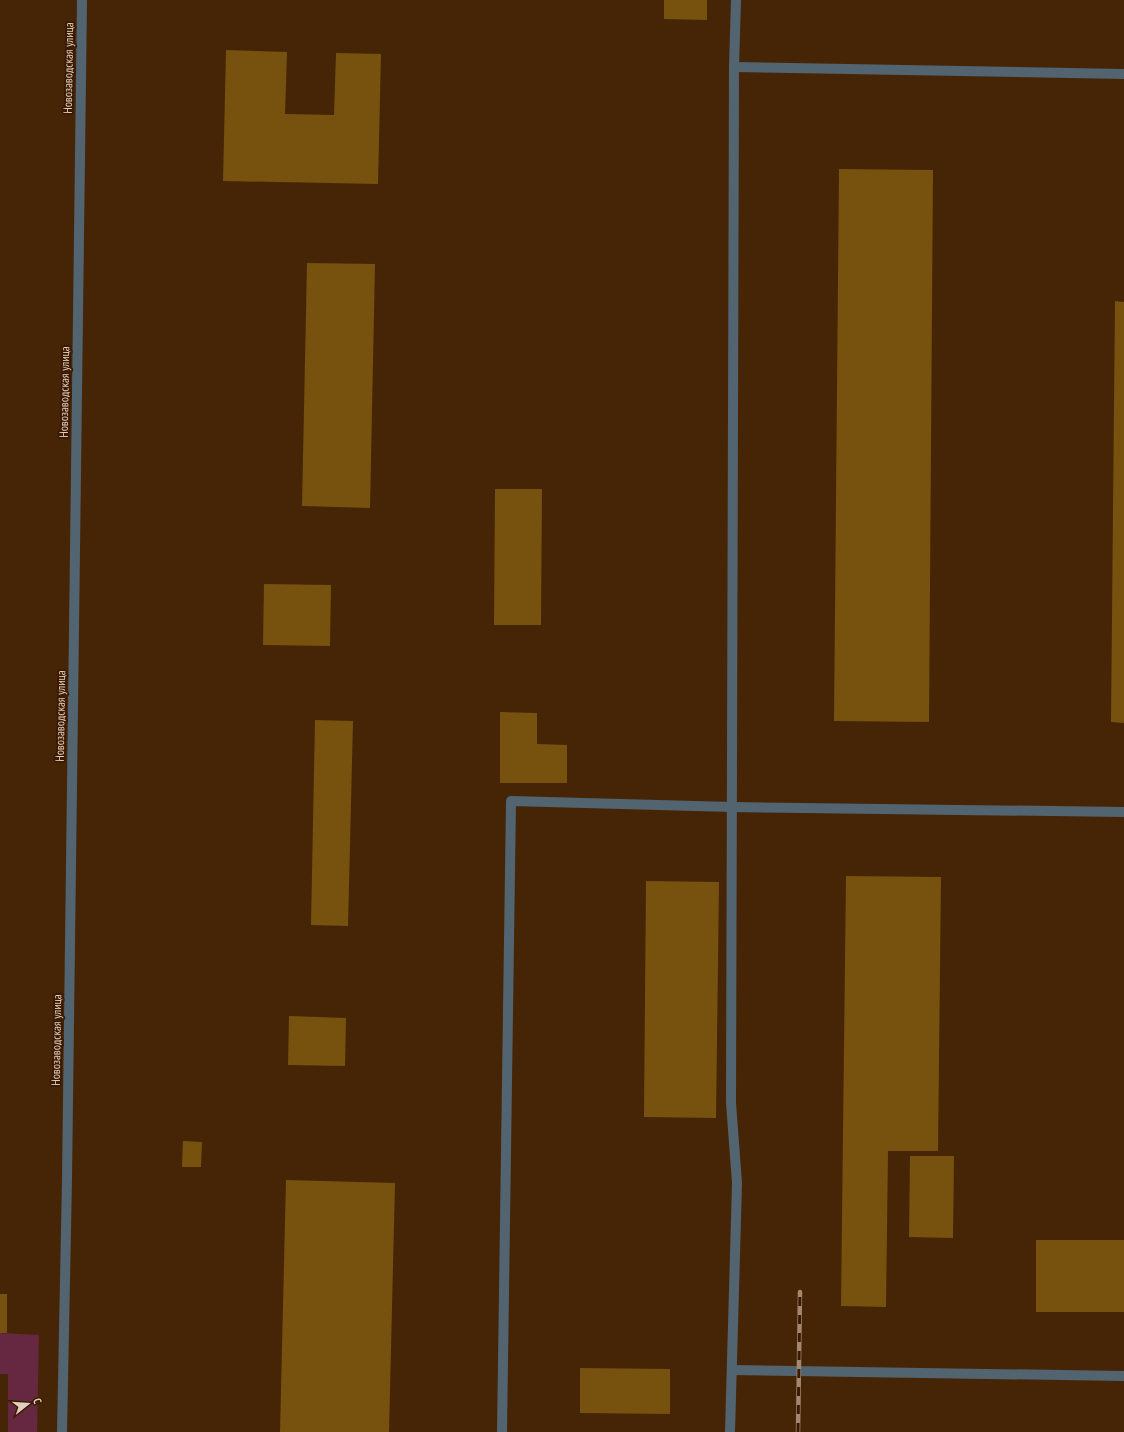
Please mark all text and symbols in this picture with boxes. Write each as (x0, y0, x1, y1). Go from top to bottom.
street label: Новозаводская улица (60, 22, 76, 114)
street label: Новозаводская улица (56, 346, 72, 438)
street label: Новозаводская улица (52, 670, 68, 762)
street label: Новозаводская улица (48, 994, 64, 1086)
north arrow (8, 1384, 48, 1424)
text: С (30, 1397, 45, 1406)

